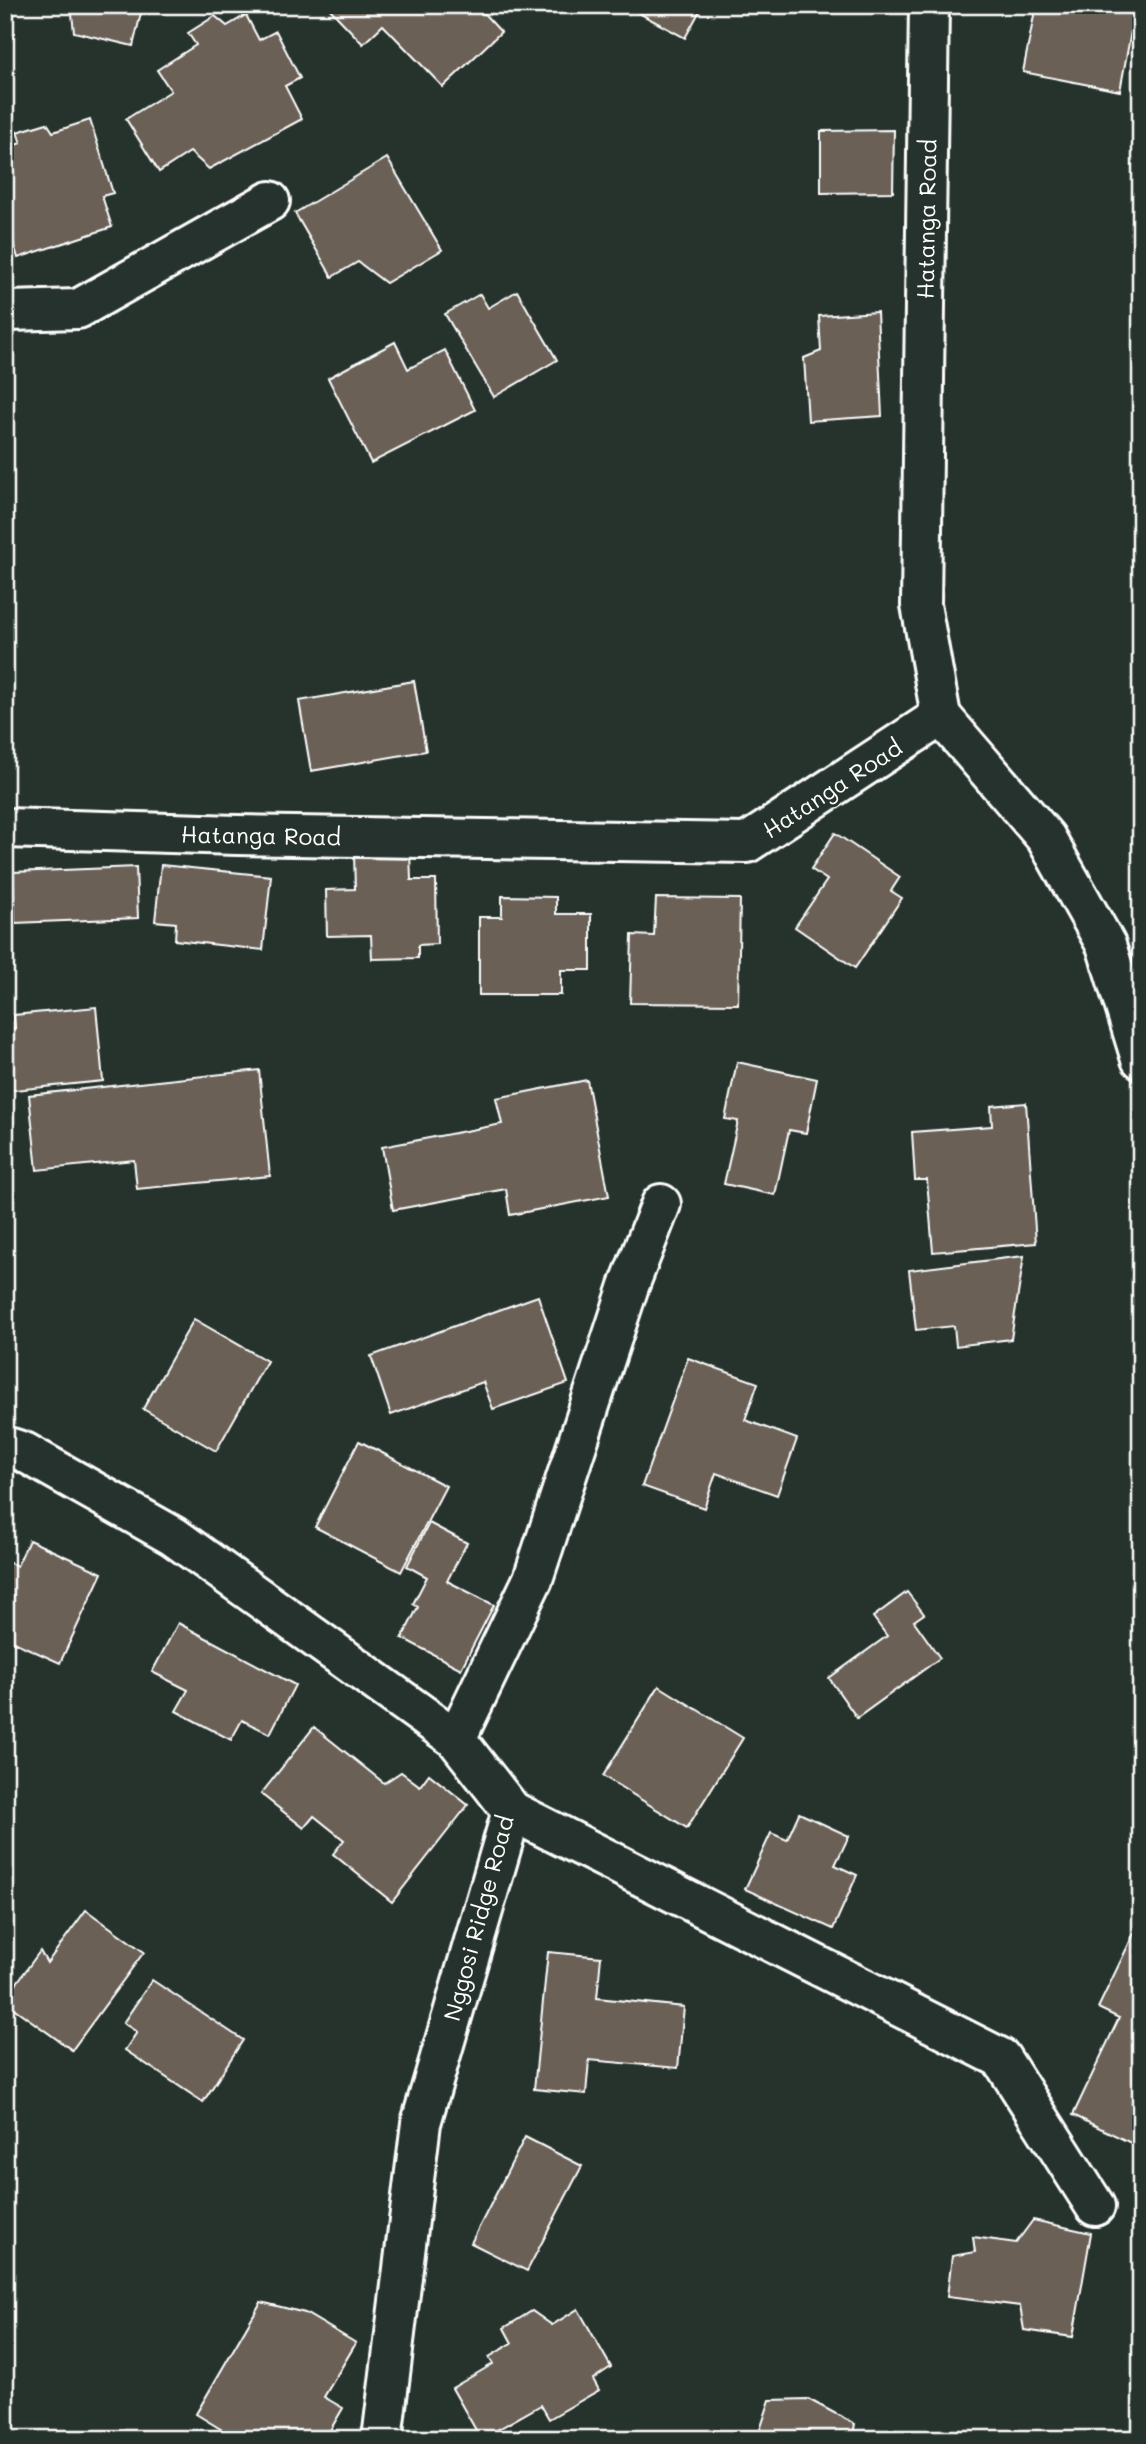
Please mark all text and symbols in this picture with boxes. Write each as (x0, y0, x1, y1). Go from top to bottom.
street label: Hatanga Road (910, 139, 942, 299)
street label: Hatanga Road (757, 732, 907, 844)
street label: Hatanga Road (181, 819, 341, 851)
street label: Nggosi Ridge Road (436, 1812, 520, 2024)

